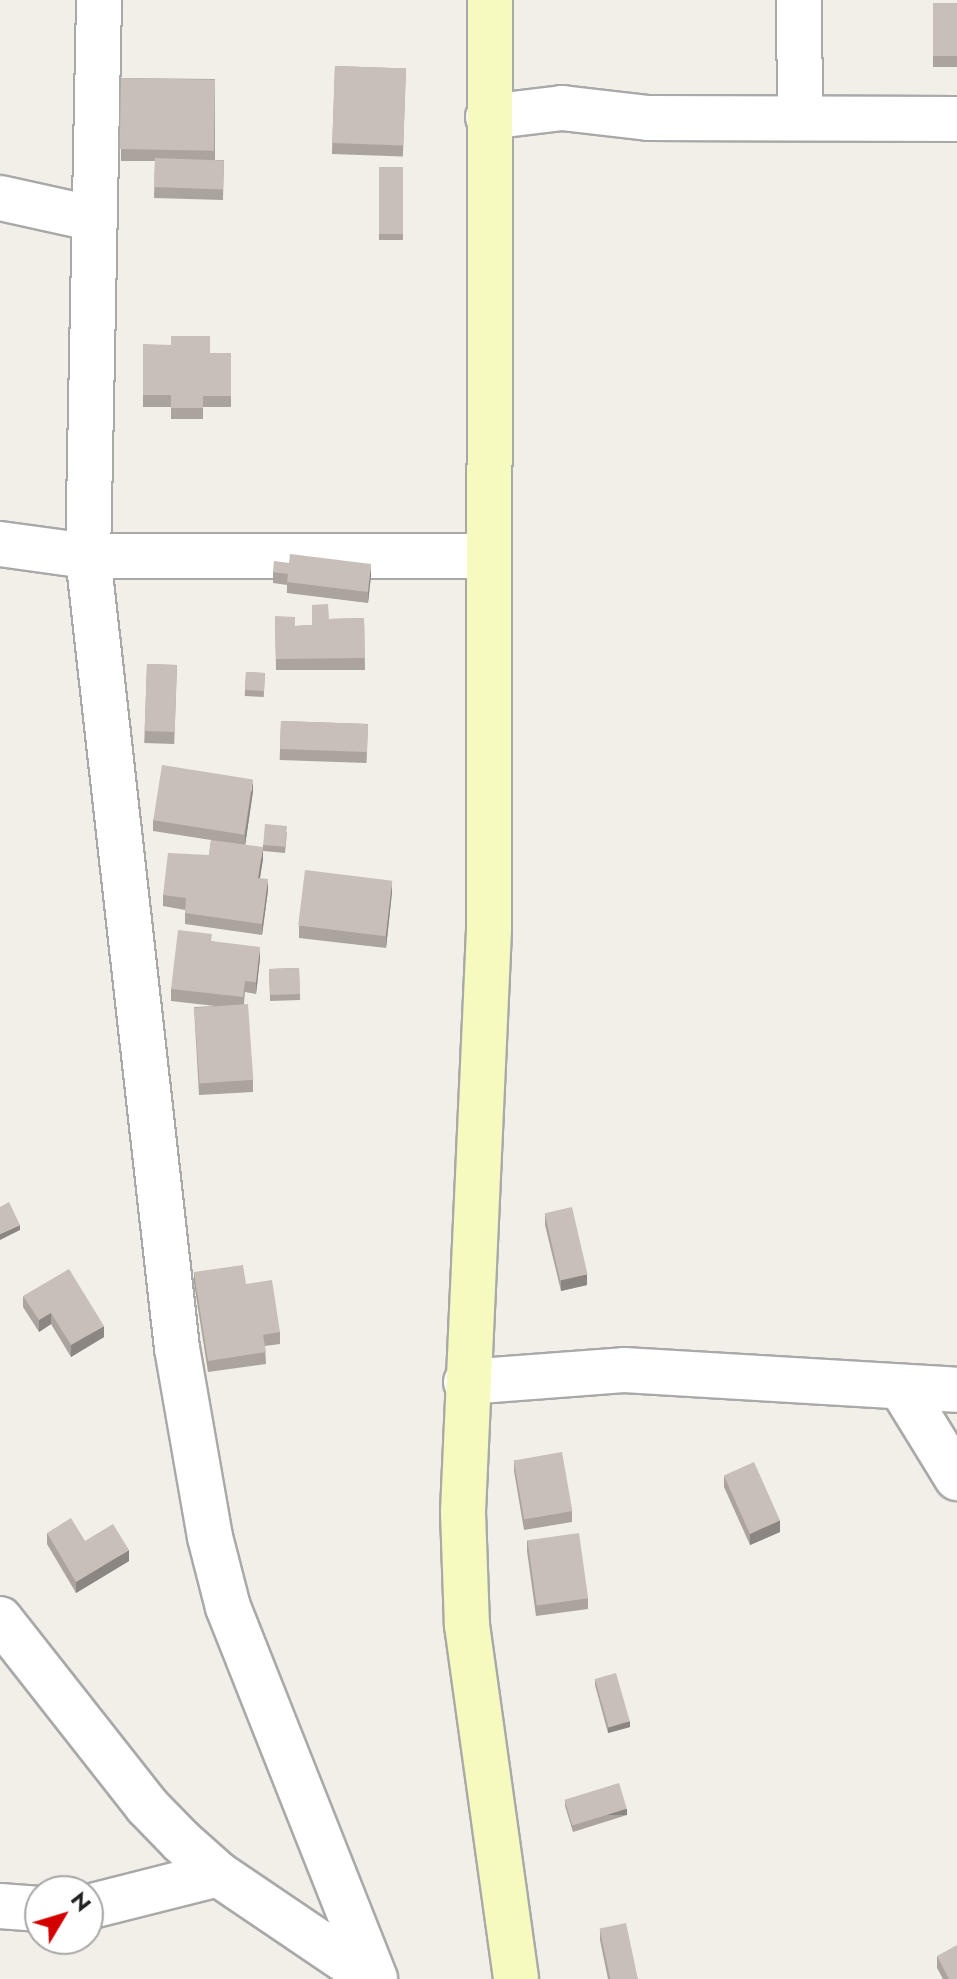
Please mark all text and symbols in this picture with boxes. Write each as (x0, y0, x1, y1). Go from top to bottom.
north arrow (24, 1875, 104, 1955)
text: N (63, 1885, 99, 1918)

